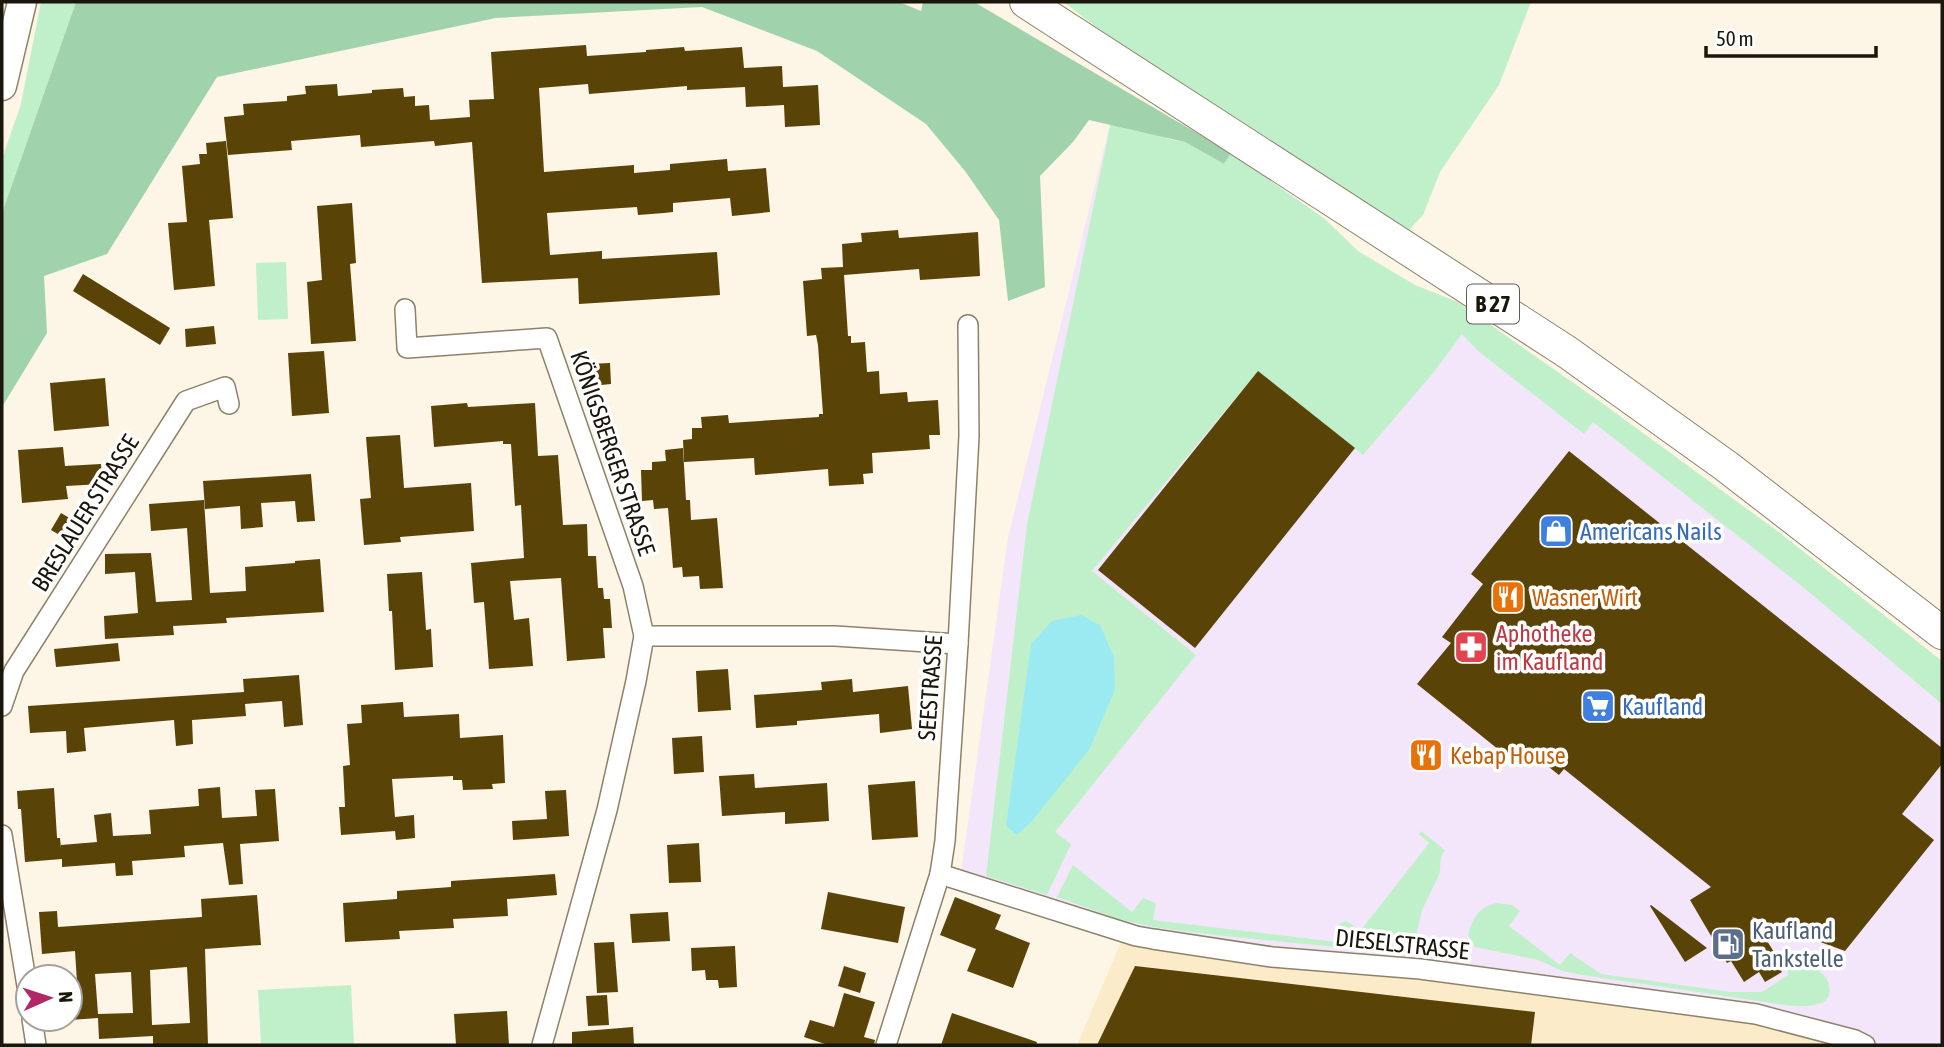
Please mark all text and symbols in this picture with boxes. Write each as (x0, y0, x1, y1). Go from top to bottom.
scale bar (1706, 14, 1876, 58)
text: 50 m (1716, 26, 1754, 50)
road number: B 27 (1467, 284, 1519, 324)
street label: KÖNIGSBERGER STRASSE (565, 347, 661, 559)
street label: BRESLAUER STRASSE (26, 430, 144, 596)
shop icon: Americans Nails (1537, 512, 1575, 550)
place label: Americans Nails (1580, 518, 1722, 545)
restaurant icon: Wasner Wirt (1489, 578, 1527, 616)
place label: Wasner Wirt (1532, 584, 1638, 611)
place label: Aphotheke im Kaufland (1496, 620, 1603, 675)
pharmacy icon: Aphotheke im Kaufland (1452, 628, 1490, 666)
street label: SEESTRASSE (913, 635, 947, 741)
supermarket icon: Kaufland (1579, 687, 1617, 725)
place label: Kaufland (1622, 693, 1703, 720)
restaurant icon: Kebap House (1407, 736, 1445, 774)
place label: Kebap House (1450, 742, 1566, 769)
place label: Kaufland Tankstelle (1752, 917, 1844, 972)
street label: DIESELSTRASSE (1334, 924, 1470, 964)
fuel station icon: Kaufland Tankstelle (1709, 925, 1747, 963)
north arrow (14, 963, 84, 1033)
text: N (55, 991, 77, 1003)

